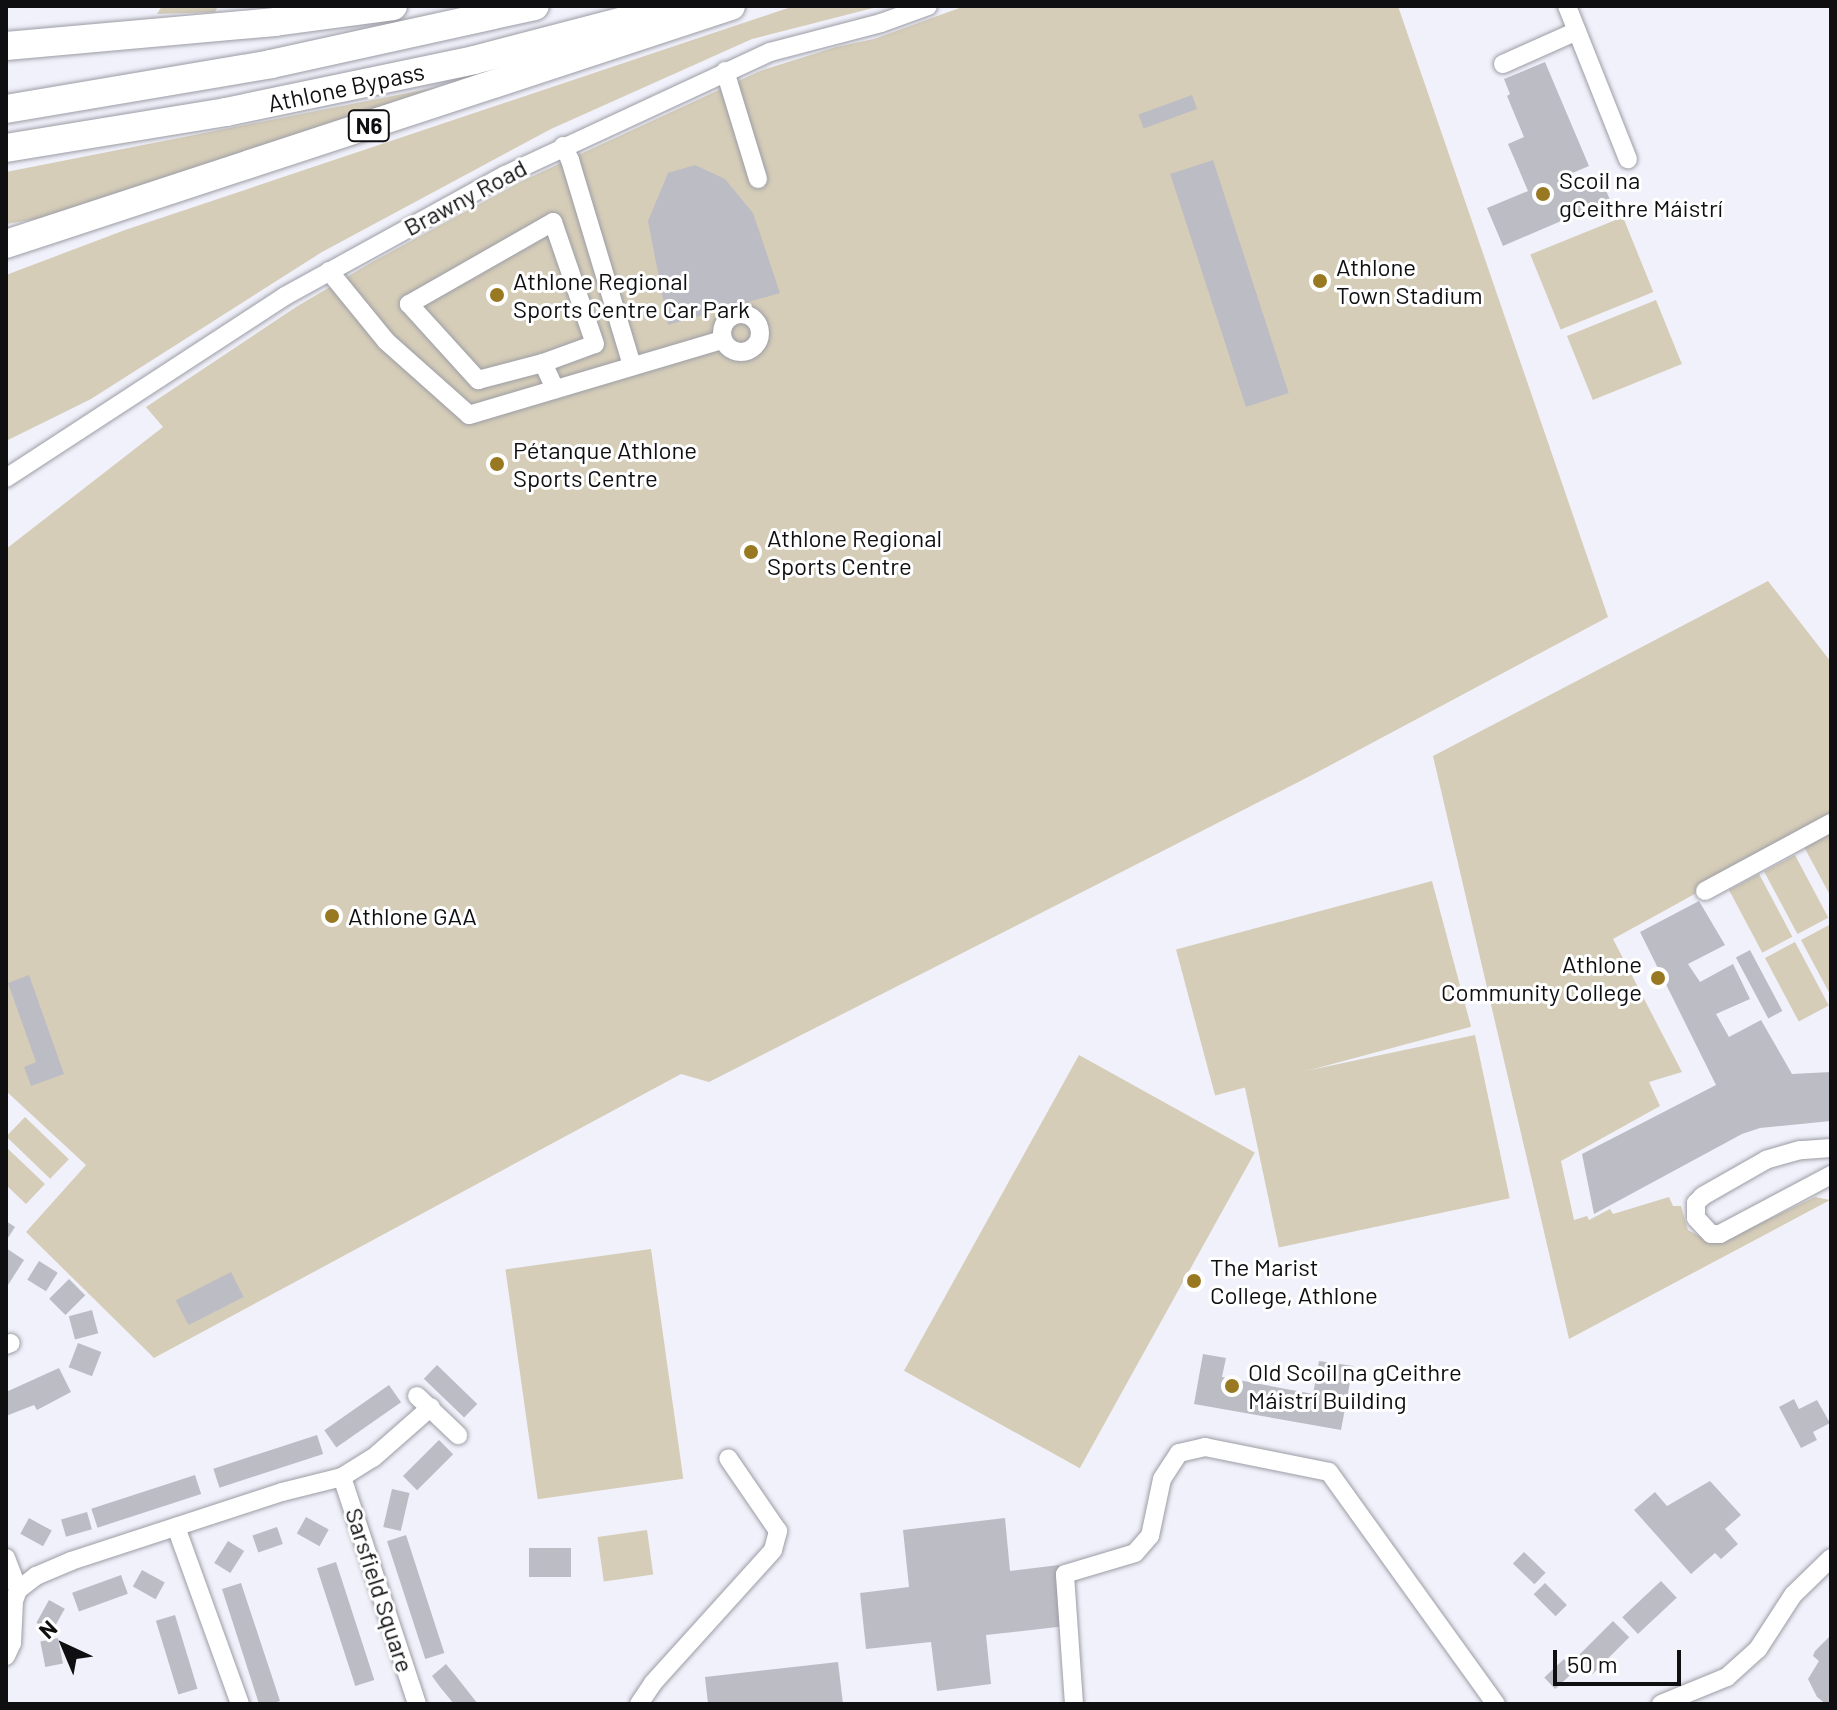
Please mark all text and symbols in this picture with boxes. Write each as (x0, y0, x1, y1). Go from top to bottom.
street label: Athlone Bypass (265, 56, 427, 118)
road number: N6 (347, 108, 391, 144)
street label: Brawny Road (399, 153, 531, 241)
place label: Scoil na gCeithre Máistrí (1559, 166, 1723, 222)
marker: Scoil na gCeithre Máistrí (1534, 185, 1552, 203)
place label: Athlone Town Stadium (1336, 253, 1483, 309)
place label: Athlone Regional Sports Centre Car Park (513, 267, 750, 323)
marker: Athlone Town Stadium (1311, 272, 1329, 290)
marker: Athlone Regional Sports Centre Car Park (488, 286, 506, 304)
place label: Pétanque Athlone Sports Centre (513, 436, 697, 492)
marker: Pétanque Athlone Sports Centre (488, 455, 506, 473)
place label: Athlone Regional Sports Centre (767, 524, 942, 580)
marker: Athlone Regional Sports Centre (742, 543, 760, 561)
place label: Athlone GAA (348, 902, 477, 930)
marker: Athlone GAA (323, 907, 341, 925)
place label: Athlone Community College (1441, 950, 1642, 1006)
marker: Athlone Community College (1649, 969, 1667, 987)
place label: The Marist College, Athlone (1210, 1253, 1378, 1309)
marker: The Marist College, Athlone (1185, 1272, 1203, 1290)
place label: Old Scoil na gCeithre Máistrí Building (1248, 1358, 1462, 1414)
marker: Old Scoil na gCeithre Máistrí Building (1223, 1377, 1241, 1395)
street label: Sarsfield Square (340, 1504, 420, 1676)
north arrow (24, 1606, 104, 1686)
text: N (33, 1614, 62, 1643)
scale bar (1557, 1634, 1685, 1684)
text: 50 m (1567, 1649, 1618, 1678)

